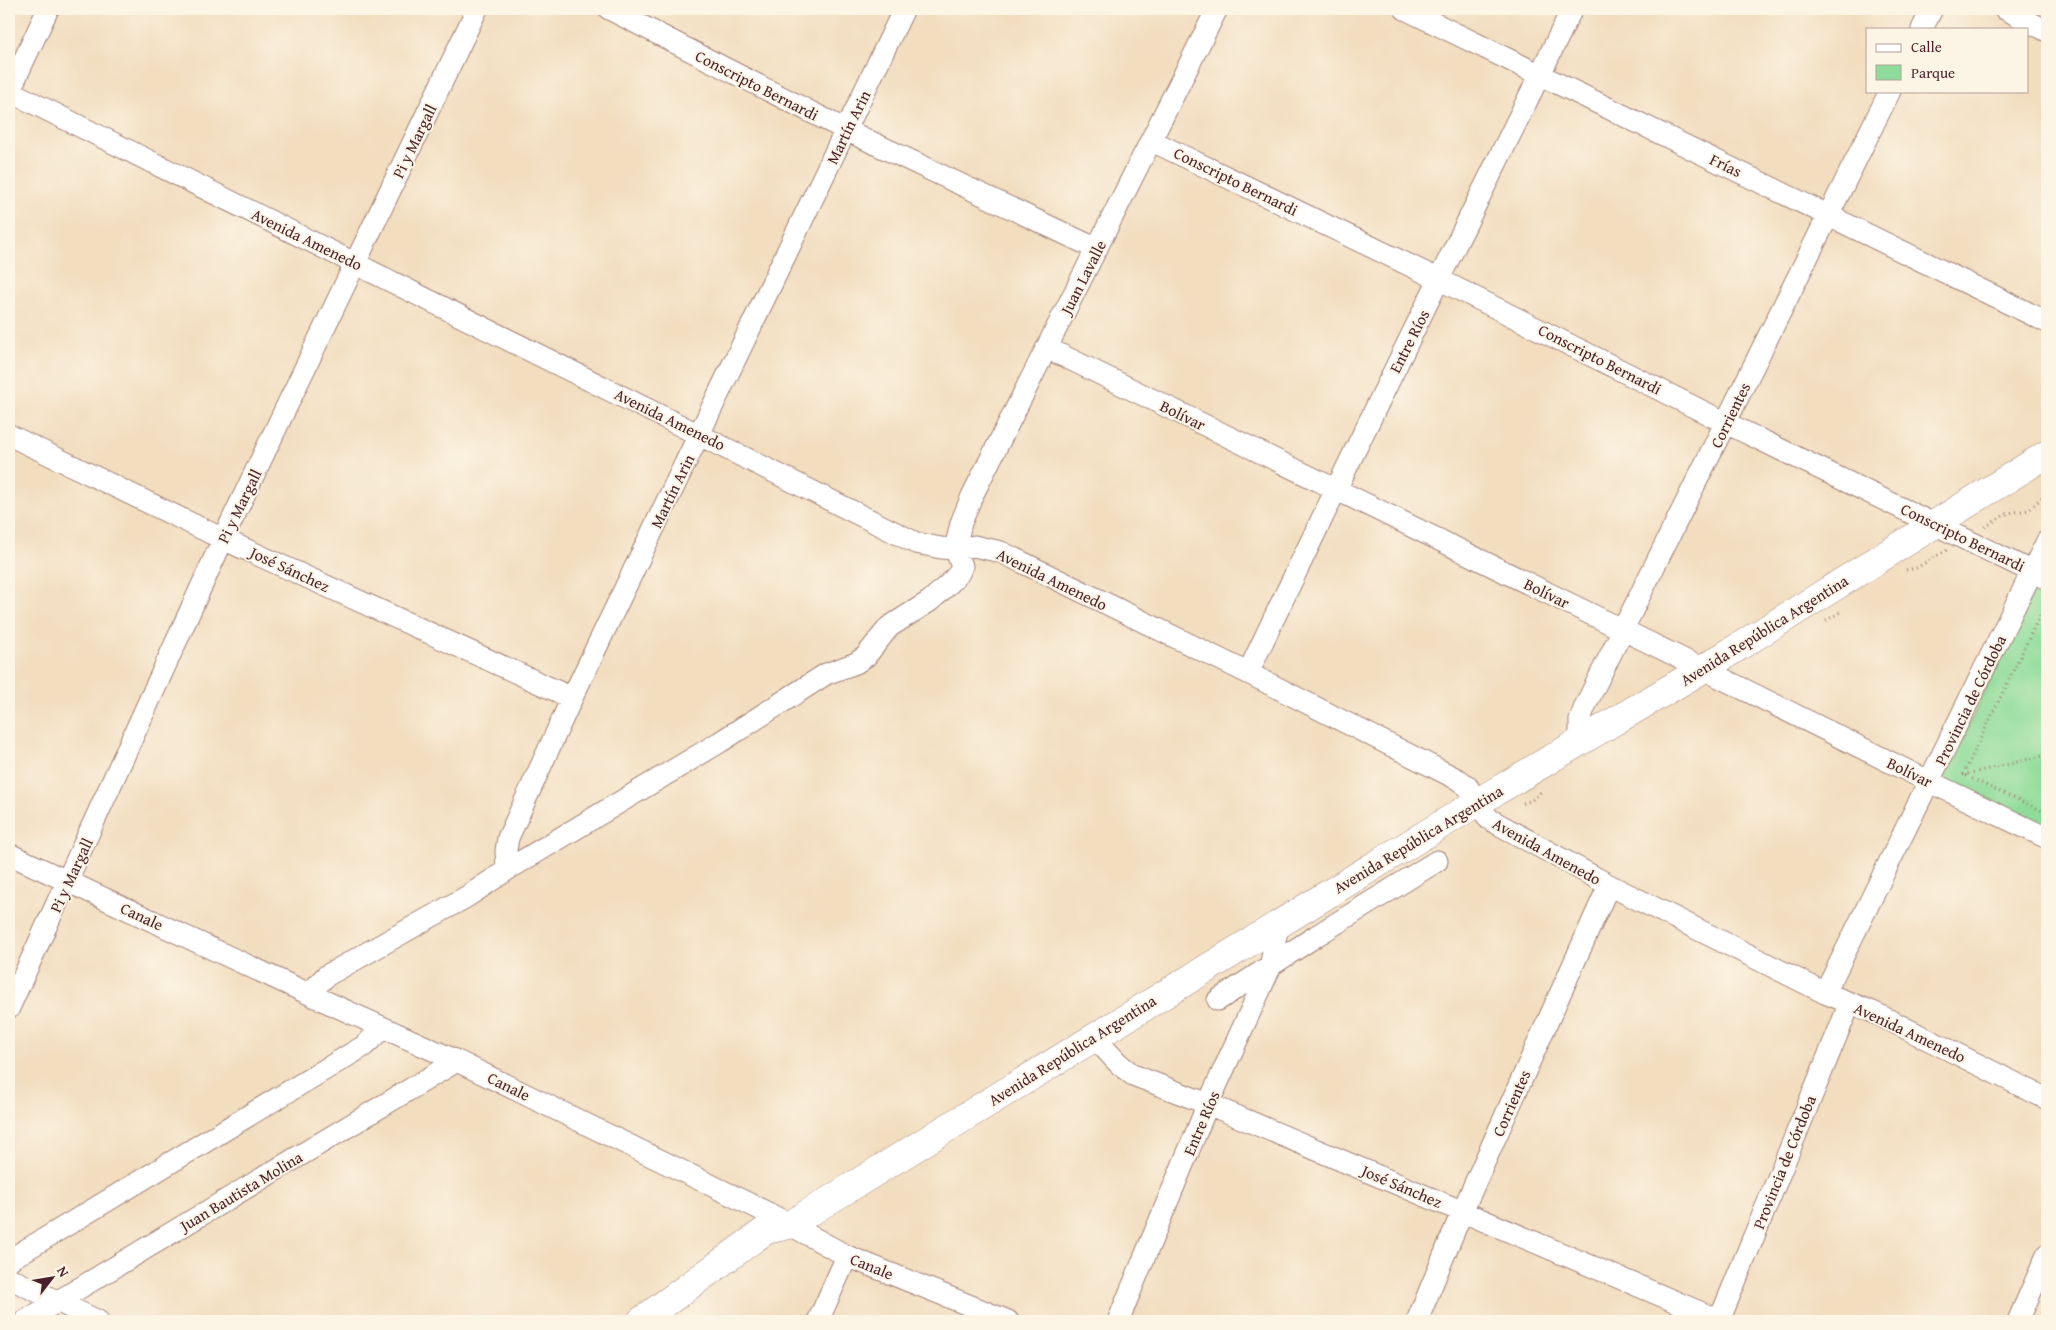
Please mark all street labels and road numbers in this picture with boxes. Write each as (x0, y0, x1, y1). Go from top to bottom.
street label: Conscripto Bernardi (691, 44, 823, 127)
street label: Martín Arin (820, 86, 876, 168)
street label: Pi y Margall (386, 99, 443, 182)
street label: Conscripto Bernardi (1170, 141, 1303, 222)
street label: Frías (1706, 147, 1746, 183)
street label: Avenida Amenedo (248, 202, 366, 276)
street label: Juan Lavalle (1053, 236, 1112, 320)
street label: Entre Ríos (1383, 305, 1435, 377)
street label: Conscripto Bernardi (1534, 318, 1666, 401)
street label: Corrientes (1704, 378, 1756, 452)
street label: Avenida Amenedo (611, 382, 729, 456)
street label: Bolívar (1156, 394, 1210, 436)
street label: Martín Arin (644, 450, 700, 532)
street label: Pi y Margall (211, 464, 268, 547)
street label: Conscripto Bernardi (1897, 497, 2030, 578)
street label: José Sánchez (244, 539, 334, 598)
street label: Avenida Amenedo (993, 542, 1111, 616)
street label: Avenida República Argentina (1675, 568, 1853, 692)
street label: Bolívar (1520, 572, 1574, 614)
street label: Provincia de Córdoba (1928, 630, 2012, 769)
street label: Bolívar (1883, 751, 1937, 793)
street label: Avenida República Argentina (1329, 779, 1508, 899)
street label: Avenida Amenedo (1488, 811, 1606, 891)
street label: Pi y Margall (43, 833, 99, 916)
street label: Canale (117, 896, 167, 936)
street label: Avenida República Argentina (983, 988, 1161, 1112)
street label: Avenida Amenedo (1850, 996, 1970, 1068)
street label: Canale (484, 1065, 534, 1107)
street label: Corrientes (1486, 1066, 1536, 1140)
street label: Entre Ríos (1177, 1087, 1225, 1159)
street label: Provincia de Córdoba (1746, 1091, 1822, 1232)
street label: Juan Bautista Molina (173, 1145, 307, 1238)
street label: José Sánchez (1356, 1158, 1446, 1214)
street label: Canale (847, 1246, 897, 1286)

